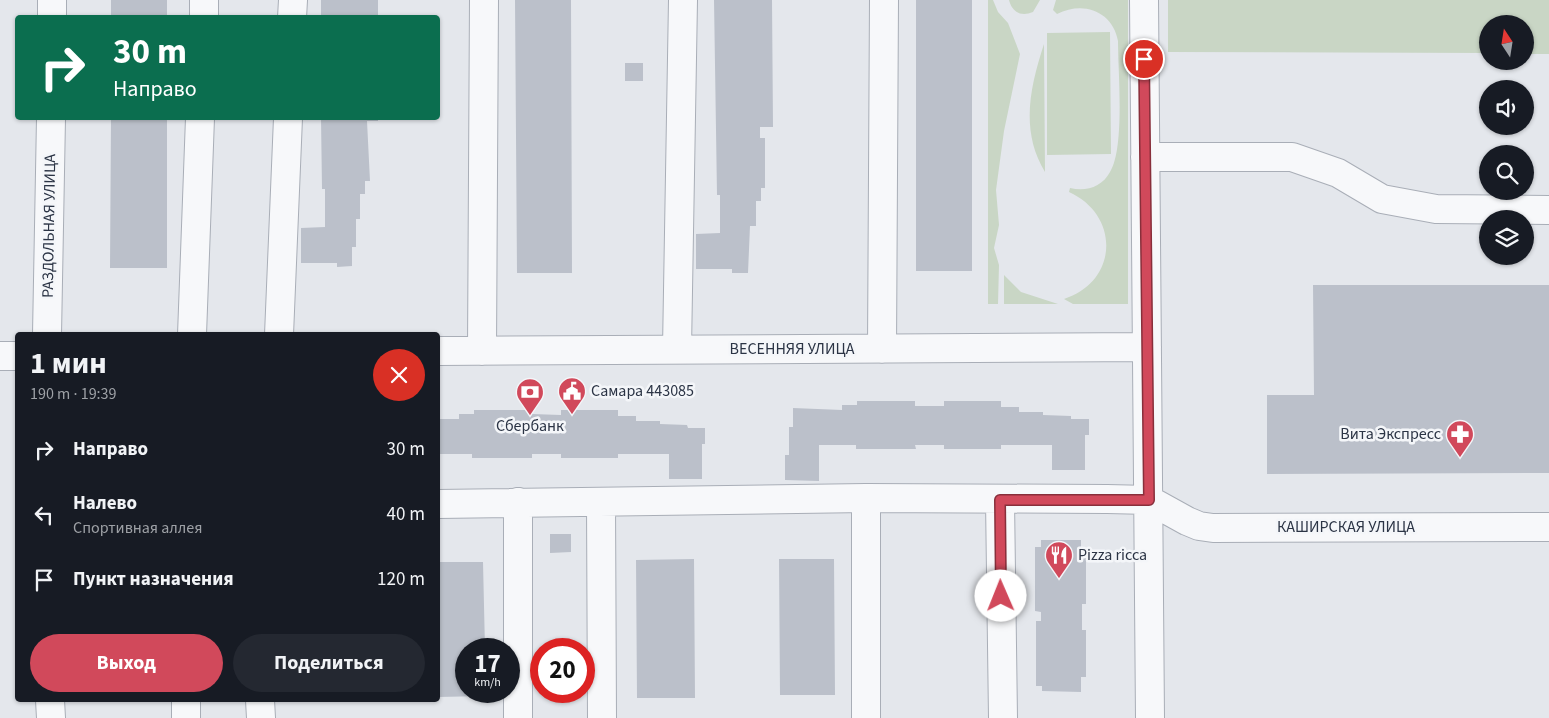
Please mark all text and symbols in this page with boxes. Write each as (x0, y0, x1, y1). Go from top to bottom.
north arrow (1479, 15, 1534, 70)
map controls (1479, 15, 1534, 265)
text: 30 m (113, 27, 187, 77)
icon: right (30, 35, 95, 100)
pin (1123, 38, 1165, 80)
icon: arrive (1130, 45, 1158, 73)
text: Направо (113, 73, 197, 105)
button: sound (1479, 80, 1534, 135)
button: search (1479, 145, 1534, 200)
street label: РАЗДОЛЬНАЯ УЛИЦА (37, 154, 61, 298)
button: layers (1479, 210, 1534, 265)
street label: ВЕСЕННЯЯ УЛИЦА (730, 338, 855, 360)
text: 1 мин (30, 342, 107, 385)
button: close (373, 349, 425, 401)
public building icon: Самара 443085 (557, 376, 587, 415)
bank icon: Сбербанк (515, 377, 545, 416)
place label: Самара 443085 (591, 380, 694, 402)
text: 190 m · 19:39 (30, 383, 117, 405)
place label: Сбербанк (496, 415, 564, 437)
pharmacy icon: Вита Экспресс (1445, 419, 1475, 458)
place label: Вита Экспресс (1340, 423, 1441, 445)
icon: right (30, 436, 58, 464)
text: Направо (73, 436, 148, 463)
text: 30 m (387, 436, 425, 463)
text: Налево (73, 490, 137, 517)
icon: left (30, 501, 58, 529)
text: 40 m (387, 501, 425, 528)
street label: КАШИРСКАЯ УЛИЦА (1277, 516, 1415, 538)
text: Спортивная аллея (73, 517, 202, 539)
restaurant icon: Pizza ricca (1044, 540, 1074, 579)
place label: Pizza ricca (1078, 544, 1147, 566)
icon: arrive (30, 566, 58, 594)
text: Пункт назначения (73, 566, 234, 593)
text: 120 m (377, 566, 425, 593)
position arrow (974, 569, 1026, 621)
button: Выход (30, 634, 223, 692)
button: Поделиться (233, 634, 425, 692)
speed limit sign: 20 (530, 638, 595, 703)
text: 17 (474, 646, 501, 682)
text: km/h (474, 674, 501, 691)

